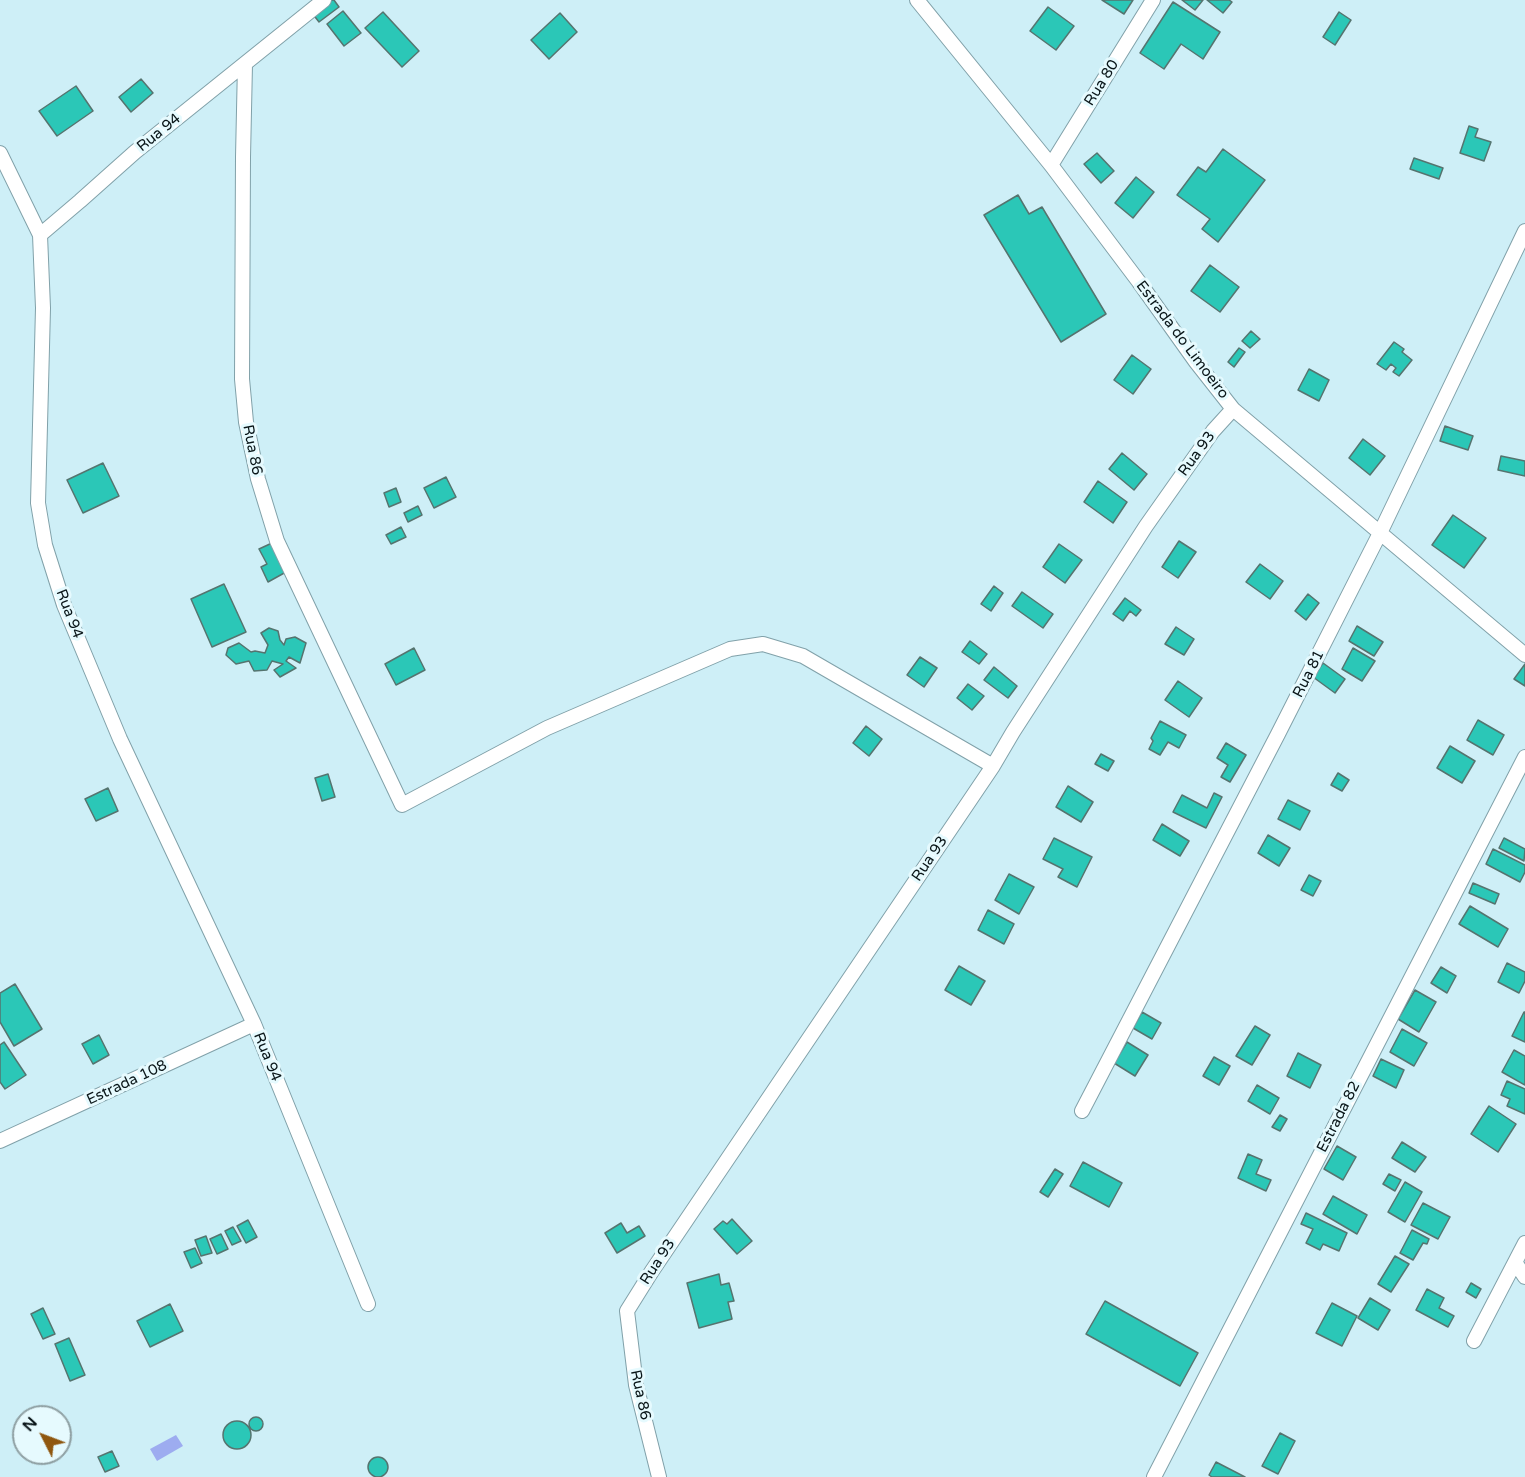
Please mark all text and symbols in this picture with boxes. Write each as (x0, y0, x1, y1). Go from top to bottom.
street label: Rua 80 (1081, 57, 1123, 109)
street label: Rua 94 (134, 110, 184, 156)
street label: Estrada do Limoeiro (1132, 278, 1232, 402)
street label: Rua 86 (238, 423, 266, 477)
street label: Rua 93 (1175, 428, 1219, 480)
street label: Rua 94 (51, 587, 87, 641)
street label: Rua 81 (1289, 647, 1329, 701)
street label: Rua 93 (908, 833, 952, 885)
street label: Rua 94 (249, 1030, 285, 1084)
street label: Estrada 108 (84, 1057, 170, 1109)
street label: Estrada 82 (1313, 1079, 1365, 1155)
street label: Rua 93 (637, 1236, 679, 1288)
street label: Rua 86 (626, 1368, 654, 1422)
north arrow (12, 1405, 72, 1465)
text: N (18, 1413, 42, 1436)

